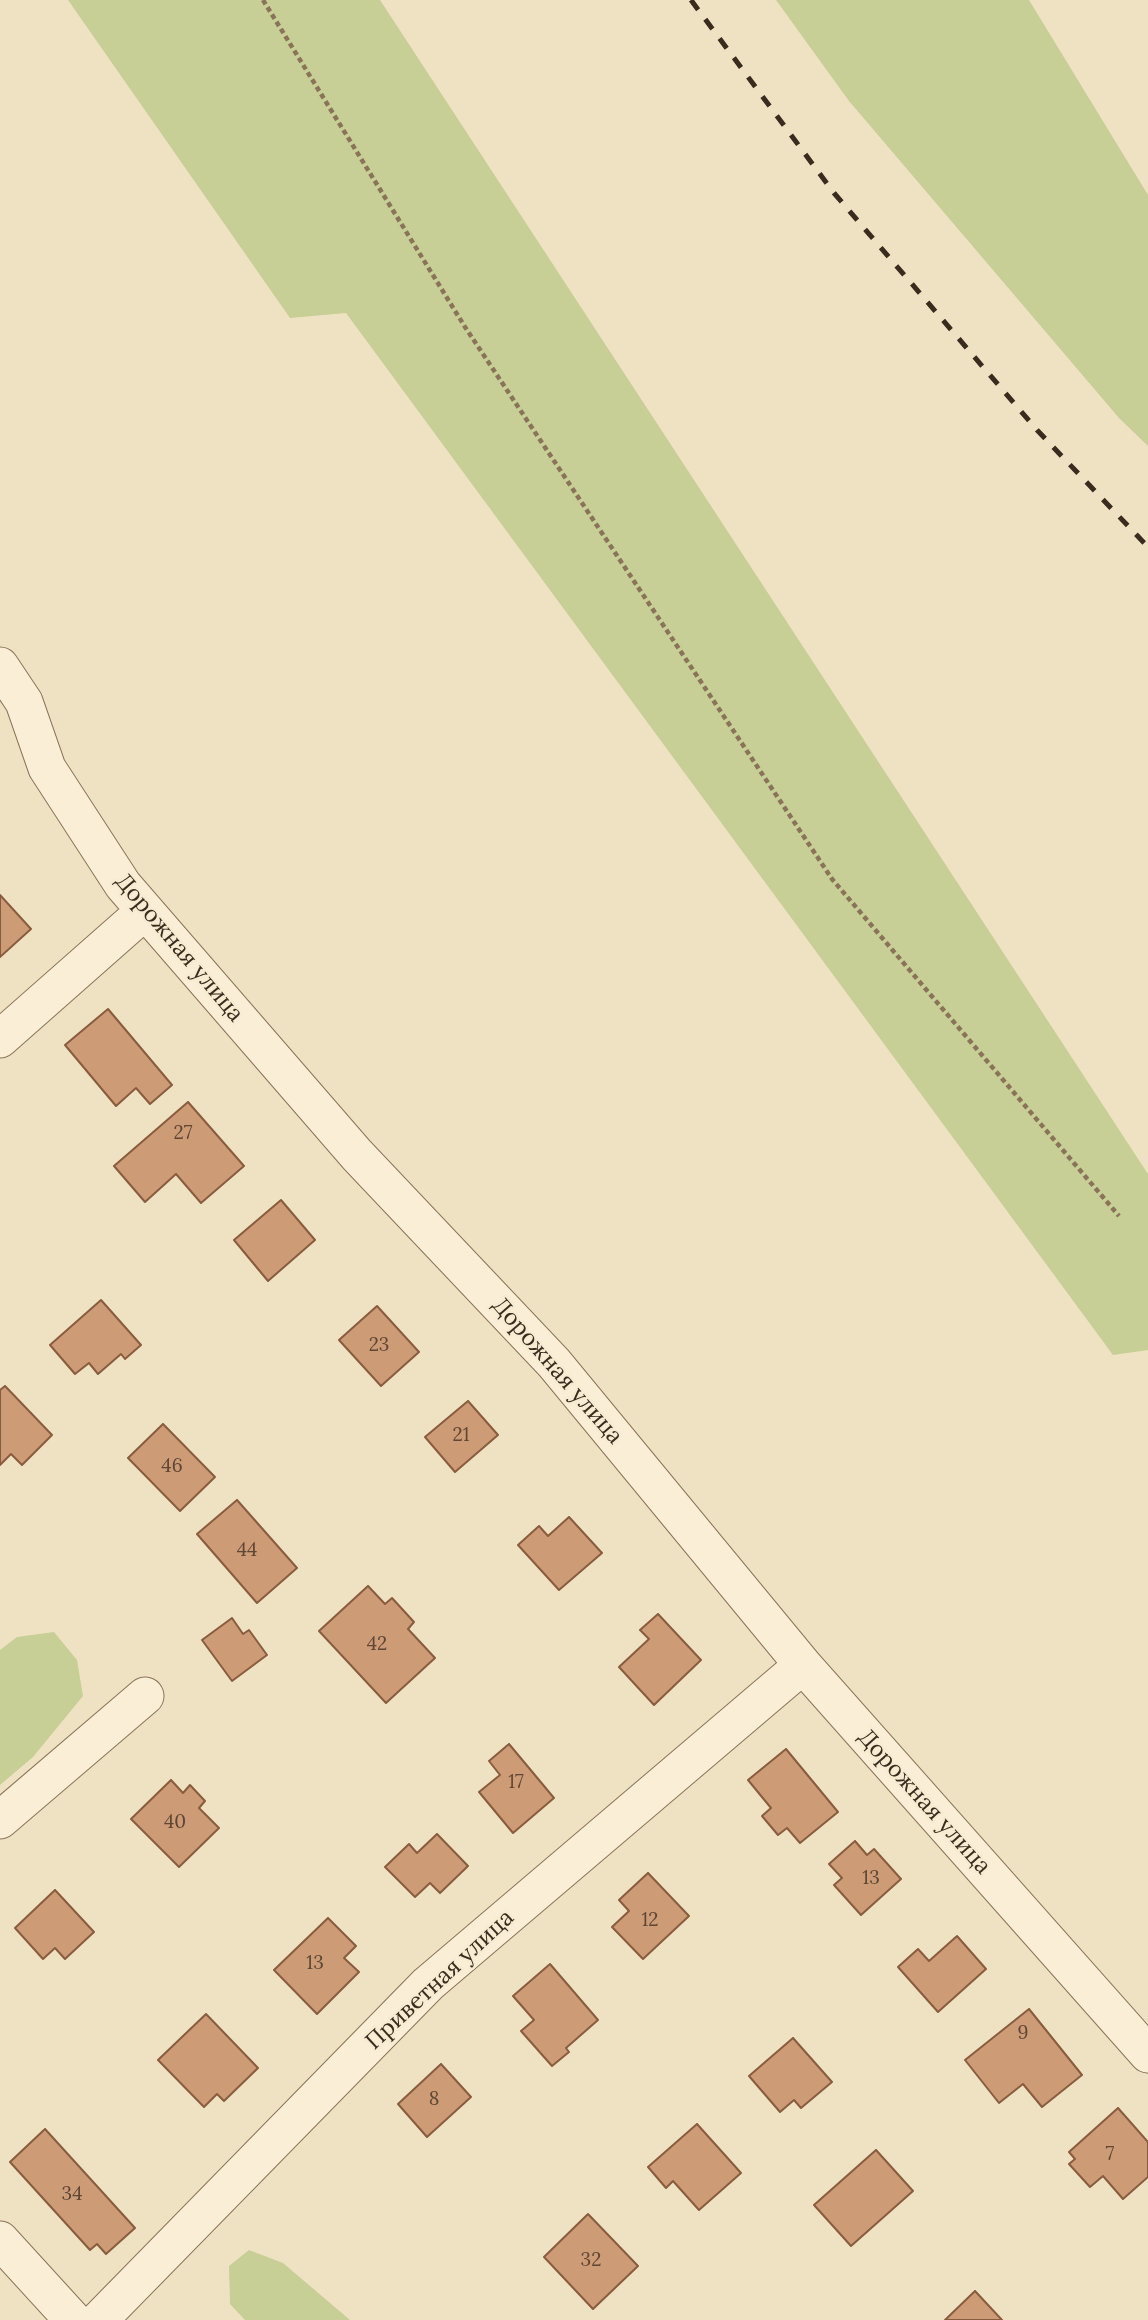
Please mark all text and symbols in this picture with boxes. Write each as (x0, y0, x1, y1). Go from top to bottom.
street label: Дорожная улица (109, 868, 249, 1028)
house number: 27 (174, 1123, 192, 1145)
street label: Дорожная улица (486, 1292, 628, 1450)
house number: 23 (369, 1335, 389, 1357)
house number: 21 (452, 1425, 470, 1447)
house number: 46 (161, 1456, 183, 1478)
house number: 44 (237, 1540, 257, 1562)
house number: 42 (367, 1634, 387, 1656)
street label: Дорожная улица (852, 1724, 996, 1880)
house number: 17 (508, 1772, 524, 1794)
house number: 40 (164, 1812, 186, 1834)
house number: 13 (862, 1868, 880, 1890)
street label: Приветная улица (360, 1904, 520, 2056)
house number: 12 (641, 1910, 659, 1932)
house number: 13 (306, 1953, 324, 1975)
house number: 9 (1018, 2023, 1028, 2045)
house number: 8 (429, 2089, 439, 2111)
house number: 7 (1106, 2144, 1114, 2166)
house number: 34 (62, 2184, 82, 2206)
house number: 32 (581, 2250, 601, 2272)

